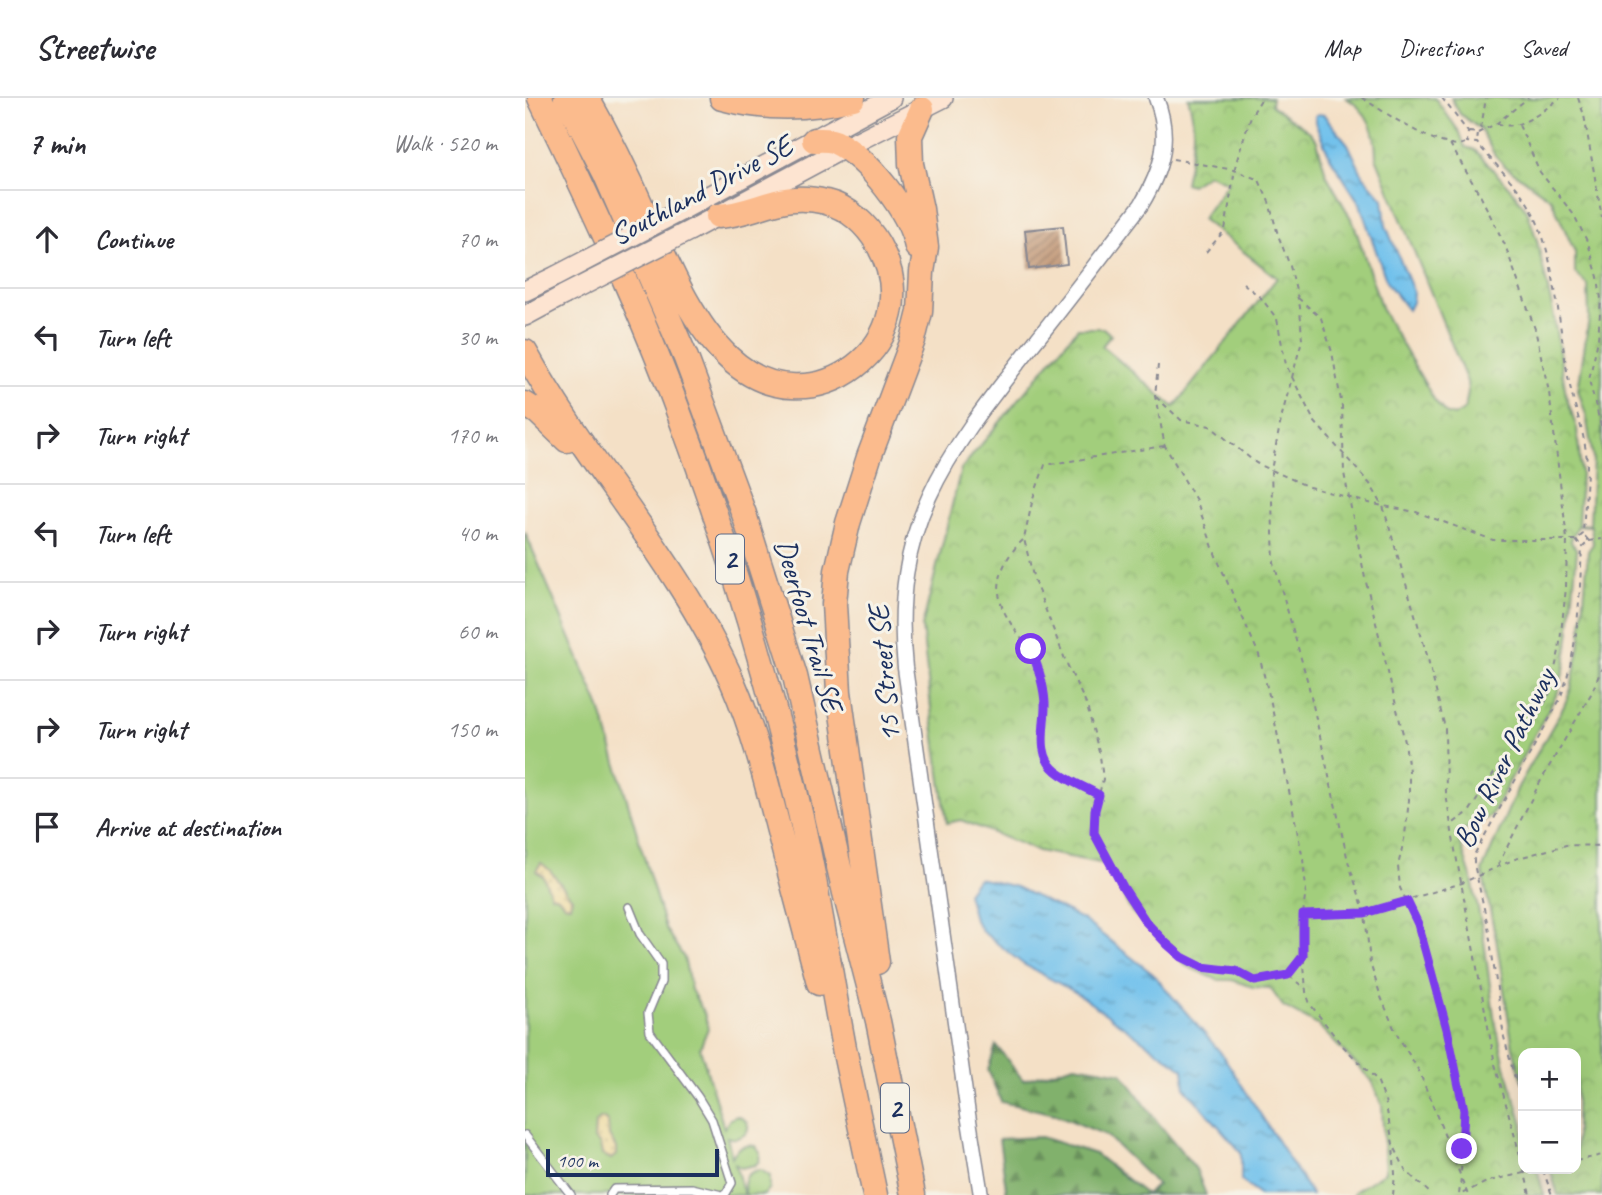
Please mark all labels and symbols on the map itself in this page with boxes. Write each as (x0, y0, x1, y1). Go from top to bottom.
street label: Southland Drive SE (603, 124, 802, 254)
road number: 2 (716, 534, 744, 584)
street label: Deerfoot Trail SE (766, 534, 853, 720)
street label: 15 Street SE (859, 600, 909, 744)
route start (1015, 633, 1046, 664)
street label: Bow River Pathway (1444, 660, 1565, 854)
road number: 2 (881, 1084, 909, 1132)
route end (1446, 1133, 1477, 1164)
scale bar (546, 1146, 719, 1178)

